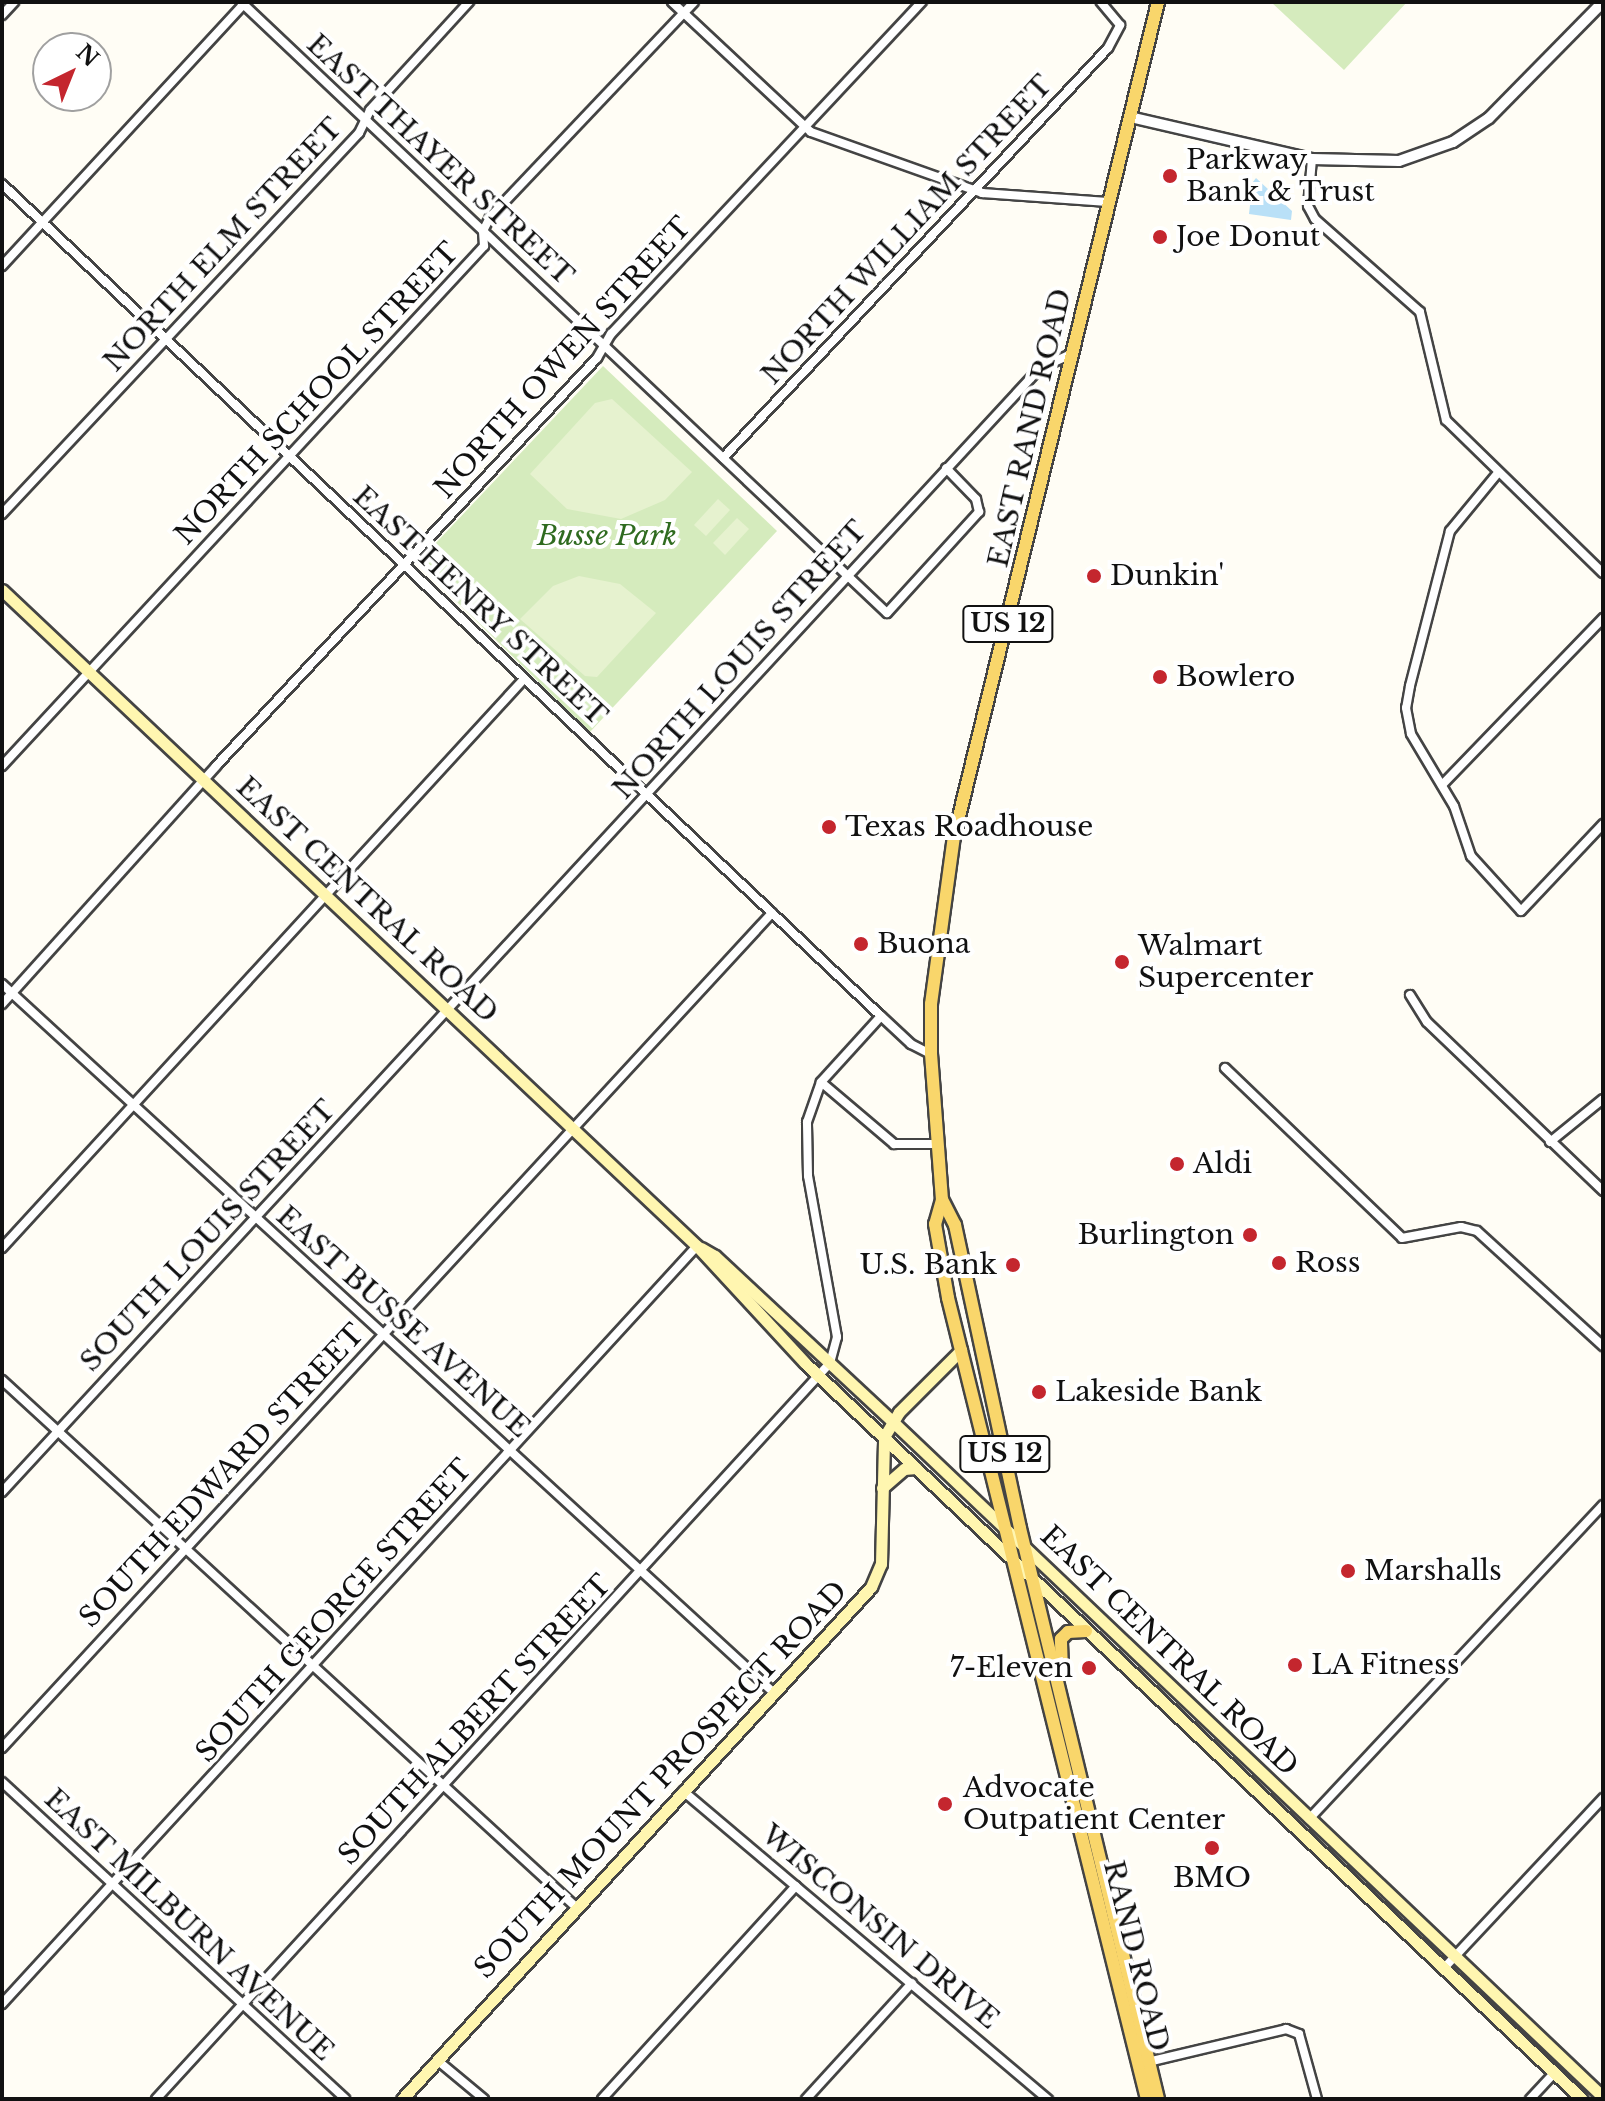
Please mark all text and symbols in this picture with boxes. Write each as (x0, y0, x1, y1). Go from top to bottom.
street label: EAST THAYER STREET (299, 27, 581, 293)
north arrow (32, 32, 112, 112)
text: N (71, 39, 104, 72)
street label: NORTH WILLIAM STREET (754, 68, 1060, 392)
street label: NORTH ELM STREET (97, 112, 349, 378)
place label: Parkway Bank & Trust (1186, 143, 1376, 209)
marker: Parkway Bank & Trust (1161, 167, 1179, 185)
street label: NORTH OWEN STREET (428, 211, 698, 505)
place label: Joe Donut (1176, 220, 1320, 254)
marker: Joe Donut (1151, 228, 1169, 246)
street label: NORTH SCHOOL STREET (168, 236, 466, 552)
street label: EAST RAND ROAD (982, 285, 1078, 571)
street label: EAST HENRY STREET (345, 479, 615, 733)
street label: NORTH LOUIS STREET (606, 514, 874, 806)
park label: Busse Park (537, 519, 677, 553)
place label: Dunkin' (1110, 559, 1224, 593)
marker: Dunkin' (1085, 567, 1103, 585)
road number: US 12 (962, 602, 1054, 646)
place label: Bowlero (1176, 660, 1295, 694)
marker: Bowlero (1151, 668, 1169, 686)
street label: EAST CENTRAL ROAD (229, 770, 505, 1030)
place label: Texas Roadhouse (845, 810, 1093, 844)
marker: Texas Roadhouse (820, 818, 838, 836)
place label: Buona (877, 927, 970, 961)
place label: Walmart Supercenter (1138, 929, 1313, 995)
marker: Buona (852, 935, 870, 953)
marker: Walmart Supercenter (1113, 953, 1131, 971)
street label: SOUTH LOUIS STREET (73, 1093, 343, 1379)
place label: Aldi (1193, 1147, 1252, 1181)
marker: Aldi (1168, 1155, 1186, 1173)
street label: EAST BUSSE AVENUE (269, 1199, 537, 1445)
place label: Burlington (1078, 1218, 1234, 1252)
marker: Burlington (1241, 1226, 1259, 1244)
place label: Ross (1295, 1246, 1361, 1280)
place label: U.S. Bank (859, 1248, 997, 1282)
marker: Ross (1270, 1254, 1288, 1272)
marker: U.S. Bank (1004, 1256, 1022, 1274)
street label: SOUTH EDWARD STREET (73, 1318, 371, 1634)
place label: Lakeside Bank (1055, 1375, 1262, 1409)
marker: Lakeside Bank (1030, 1383, 1048, 1401)
road number: US 12 (959, 1432, 1051, 1476)
street label: SOUTH GEORGE STREET (189, 1453, 479, 1769)
street label: EAST CENTRAL ROAD (1033, 1519, 1305, 1783)
place label: Marshalls (1364, 1554, 1502, 1588)
marker: Marshalls (1339, 1562, 1357, 1580)
street label: SOUTH ALBERT STREET (331, 1567, 619, 1873)
street label: SOUTH MOUNT PROSPECT ROAD (467, 1574, 855, 1986)
place label: LA Fitness (1311, 1648, 1461, 1682)
place label: 7-Eleven (950, 1651, 1073, 1685)
marker: LA Fitness (1286, 1656, 1304, 1674)
marker: 7-Eleven (1080, 1659, 1098, 1677)
place label: Advocate Outpatient Center (963, 1771, 1225, 1837)
street label: EAST MILBURN AVENUE (37, 1781, 341, 2069)
marker: Advocate Outpatient Center (934, 1793, 956, 1815)
street label: WISCONSIN DRIVE (754, 1818, 1006, 2036)
marker: BMO (1203, 1839, 1221, 1857)
street label: RAND ROAD (1096, 1857, 1176, 2055)
place label: BMO (1173, 1861, 1251, 1895)

